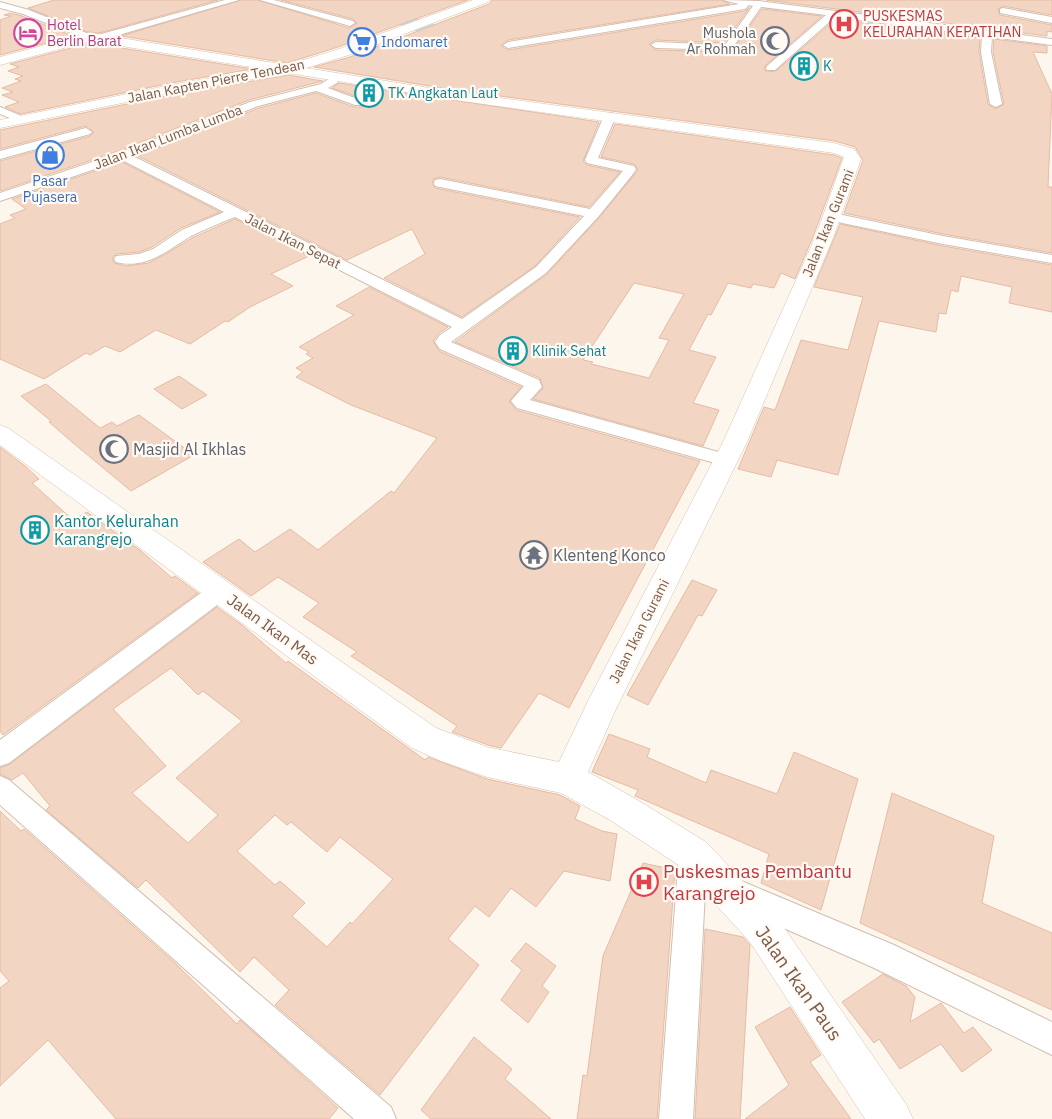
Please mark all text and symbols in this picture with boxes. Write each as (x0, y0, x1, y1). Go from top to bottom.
place label: PUSKESMAS KELURAHAN KEPATIHAN (863, 7, 1021, 41)
hospital icon: PUSKESMAS KELURAHAN KEPATIHAN (829, 9, 859, 39)
place label: Hotel Berlin Barat (47, 16, 122, 50)
hotel icon: Hotel Berlin Barat (13, 18, 43, 48)
place label: Mushola Ar Rohmah (686, 24, 757, 58)
mosque icon: Mushola Ar Rohmah (760, 26, 790, 56)
supermarket icon: Indomaret (347, 27, 377, 57)
place label: Indomaret (381, 33, 448, 51)
building icon: K (789, 51, 819, 81)
street label: Jalan Kapten Pierre Tendean (126, 55, 306, 107)
place label: K (823, 57, 832, 75)
building icon: TK Angkatan Laut (354, 78, 384, 108)
place label: TK Angkatan Laut (388, 84, 498, 102)
street label: Jalan Ikan Lumba Lumba (91, 100, 245, 174)
shop icon: Pasar Pujasera (35, 140, 65, 170)
street label: Jalan Ikan Gurami (798, 166, 858, 280)
place label: Pasar Pujasera (23, 172, 78, 206)
street label: Jalan Ikan Sepat (242, 209, 344, 273)
building icon: Klinik Sehat (498, 336, 528, 366)
place label: Klinik Sehat (532, 342, 607, 360)
mosque icon: Masjid Al Ikhlas (99, 434, 129, 464)
place label: Masjid Al Ikhlas (133, 439, 246, 459)
place label: Kantor Kelurahan Karangrejo (54, 511, 179, 549)
building icon: Kantor Kelurahan Karangrejo (20, 515, 50, 545)
temple icon: Klenteng Konco (519, 540, 549, 570)
place label: Klenteng Konco (553, 545, 666, 565)
street label: Jalan Ikan Gurami (605, 576, 673, 686)
street label: Jalan Ikan Mas (223, 589, 323, 669)
place label: Puskesmas Pembantu Karangrejo (663, 859, 852, 905)
hospital icon: Puskesmas Pembantu Karangrejo (629, 867, 659, 897)
street label: Jalan Ikan Paus (750, 921, 848, 1045)

